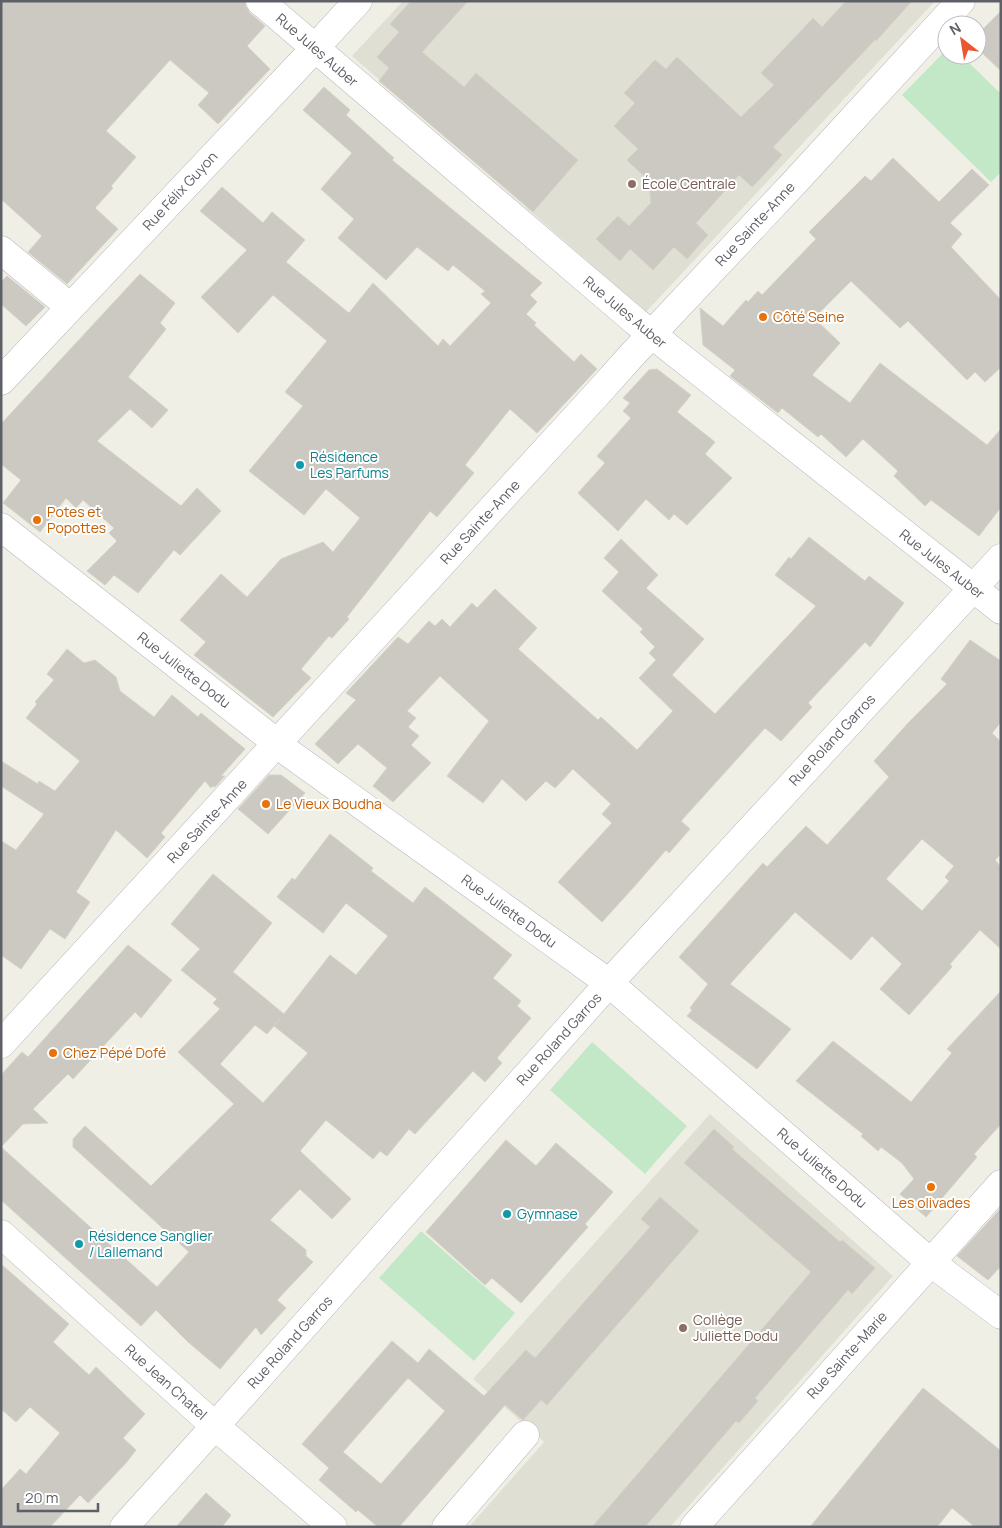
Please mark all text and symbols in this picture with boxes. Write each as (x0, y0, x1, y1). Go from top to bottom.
street label: Rue Jules Auber (272, 9, 363, 91)
north arrow (937, 15, 987, 65)
text: N (946, 18, 964, 39)
street label: Rue Félix Guyon (138, 147, 221, 234)
place label: École Centrale (642, 174, 736, 193)
street label: Rue Sainte-Anne (711, 177, 799, 270)
marker: École Centrale (626, 178, 638, 190)
street label: Rue Jules Auber (580, 271, 671, 352)
place label: Côté Seine (773, 307, 844, 326)
marker: Côté Seine (757, 311, 769, 323)
place label: Résidence Les Parfums (310, 447, 389, 482)
marker: Résidence Les Parfums (294, 459, 306, 471)
street label: Rue Sainte-Anne (436, 475, 524, 568)
place label: Potes et Popottes (47, 502, 106, 537)
marker: Potes et Popottes (31, 514, 43, 526)
street label: Rue Jules Auber (896, 524, 989, 603)
street label: Rue Juliette Dodu (134, 627, 235, 712)
street label: Rue Roland Garros (784, 690, 879, 790)
street label: Rue Sainte-Anne (163, 774, 251, 867)
place label: Le Vieux Boudha (276, 794, 382, 813)
marker: Le Vieux Boudha (260, 798, 272, 810)
street label: Rue Juliette Dodu (458, 870, 561, 952)
street label: Rue Roland Garros (512, 988, 605, 1089)
place label: Chez Pépé Dofé (63, 1043, 166, 1062)
marker: Chez Pépé Dofé (47, 1047, 59, 1059)
street label: Rue Juliette Dodu (773, 1123, 871, 1212)
marker: Les olivades (925, 1181, 937, 1193)
place label: Les olivades (892, 1193, 970, 1212)
place label: Gymnase (517, 1204, 578, 1223)
marker: Gymnase (501, 1208, 513, 1220)
place label: Résidence Sanglier / Lallemand (89, 1226, 212, 1261)
marker: Résidence Sanglier / Lallemand (73, 1238, 85, 1250)
street label: Rue Roland Garros (243, 1291, 336, 1392)
street label: Rue Sainte-Marie (802, 1307, 891, 1402)
place label: Collège Juliette Dodu (693, 1310, 778, 1345)
marker: Collège Juliette Dodu (677, 1322, 689, 1334)
street label: Rue Jean Chatel (121, 1340, 212, 1424)
scale bar (18, 1480, 98, 1512)
text: 20 m (25, 1487, 58, 1508)

